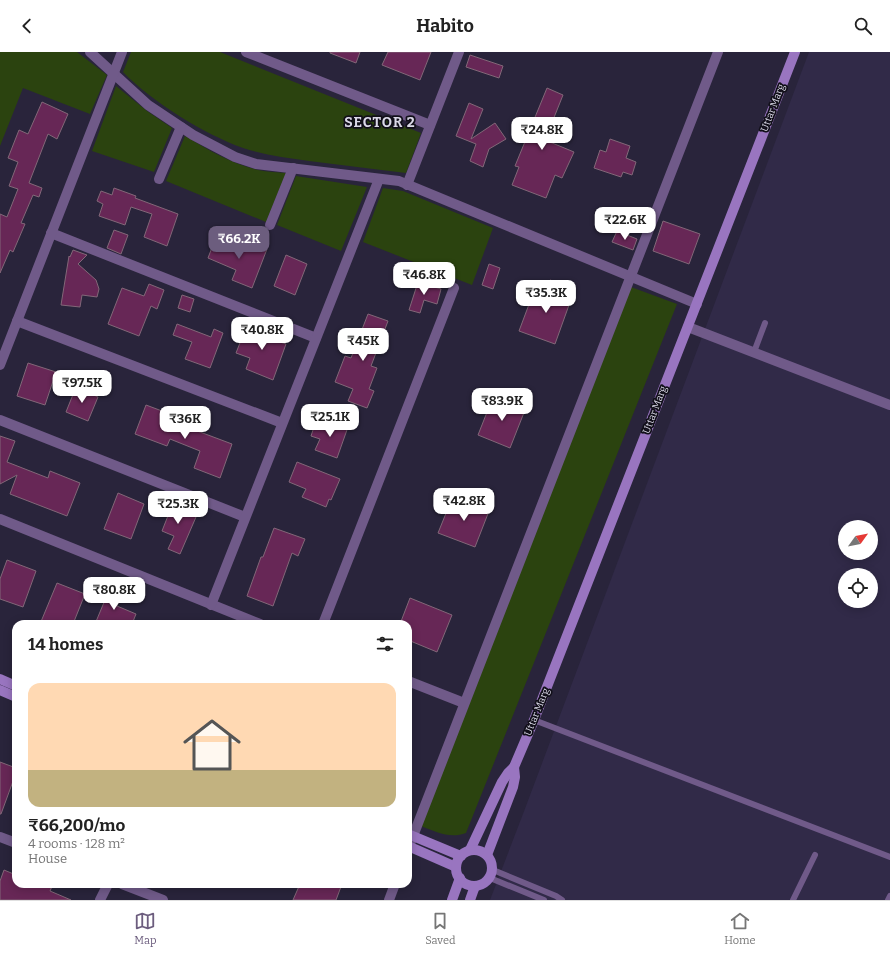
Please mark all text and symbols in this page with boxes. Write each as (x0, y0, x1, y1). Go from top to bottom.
icon: back (16, 15, 38, 37)
text: Habito (416, 15, 474, 37)
icon: search (852, 15, 874, 37)
street label: Uttar Marg (758, 82, 788, 134)
district label: SECTOR 2 (344, 114, 416, 131)
pin: ₹24.8K (509, 117, 575, 151)
text: ₹24.8K (520, 122, 564, 137)
pin: ₹22.6K (592, 207, 658, 241)
text: ₹22.6K (604, 212, 646, 227)
pin: ₹66.2K (206, 226, 272, 260)
text: ₹66.2K (217, 231, 261, 246)
pin: ₹46.8K (391, 262, 457, 296)
text: ₹46.8K (402, 267, 446, 282)
pin: ₹35.3K (513, 280, 579, 314)
text: ₹35.3K (525, 285, 567, 300)
pin: ₹40.8K (229, 317, 295, 351)
text: ₹40.8K (240, 322, 284, 337)
pin: ₹45K (339, 328, 387, 362)
text: ₹45K (347, 333, 379, 348)
pin: ₹97.5K (49, 370, 115, 404)
text: ₹97.5K (62, 375, 102, 390)
street label: Uttar Marg (640, 384, 670, 436)
pin: ₹83.9K (469, 388, 535, 422)
text: ₹83.9K (481, 393, 523, 408)
pin: ₹25.1K (297, 404, 363, 438)
pin: ₹36K (161, 406, 209, 440)
text: ₹25.1K (310, 409, 350, 424)
text: ₹36K (169, 411, 201, 426)
pin: ₹42.8K (431, 488, 497, 522)
pin: ₹25.3K (145, 491, 211, 525)
text: ₹42.8K (442, 493, 486, 508)
text: ₹25.3K (157, 496, 199, 511)
north arrow (838, 520, 878, 560)
map controls (838, 520, 878, 608)
button: locate (838, 568, 878, 608)
pin: ₹80.8K (81, 577, 147, 611)
text: ₹80.8K (92, 582, 136, 597)
icon: filters (374, 633, 396, 655)
text: 14 homes (28, 634, 103, 655)
street label: Uttar Marg (522, 686, 552, 738)
icon: home (176, 709, 248, 781)
text: ₹66,200/mo (28, 815, 125, 836)
text: 4 rooms · 128 m² (28, 836, 125, 851)
text: House (28, 851, 67, 866)
tab: Map (134, 910, 157, 947)
tab: Saved (425, 910, 456, 947)
tab: Home (724, 910, 756, 947)

